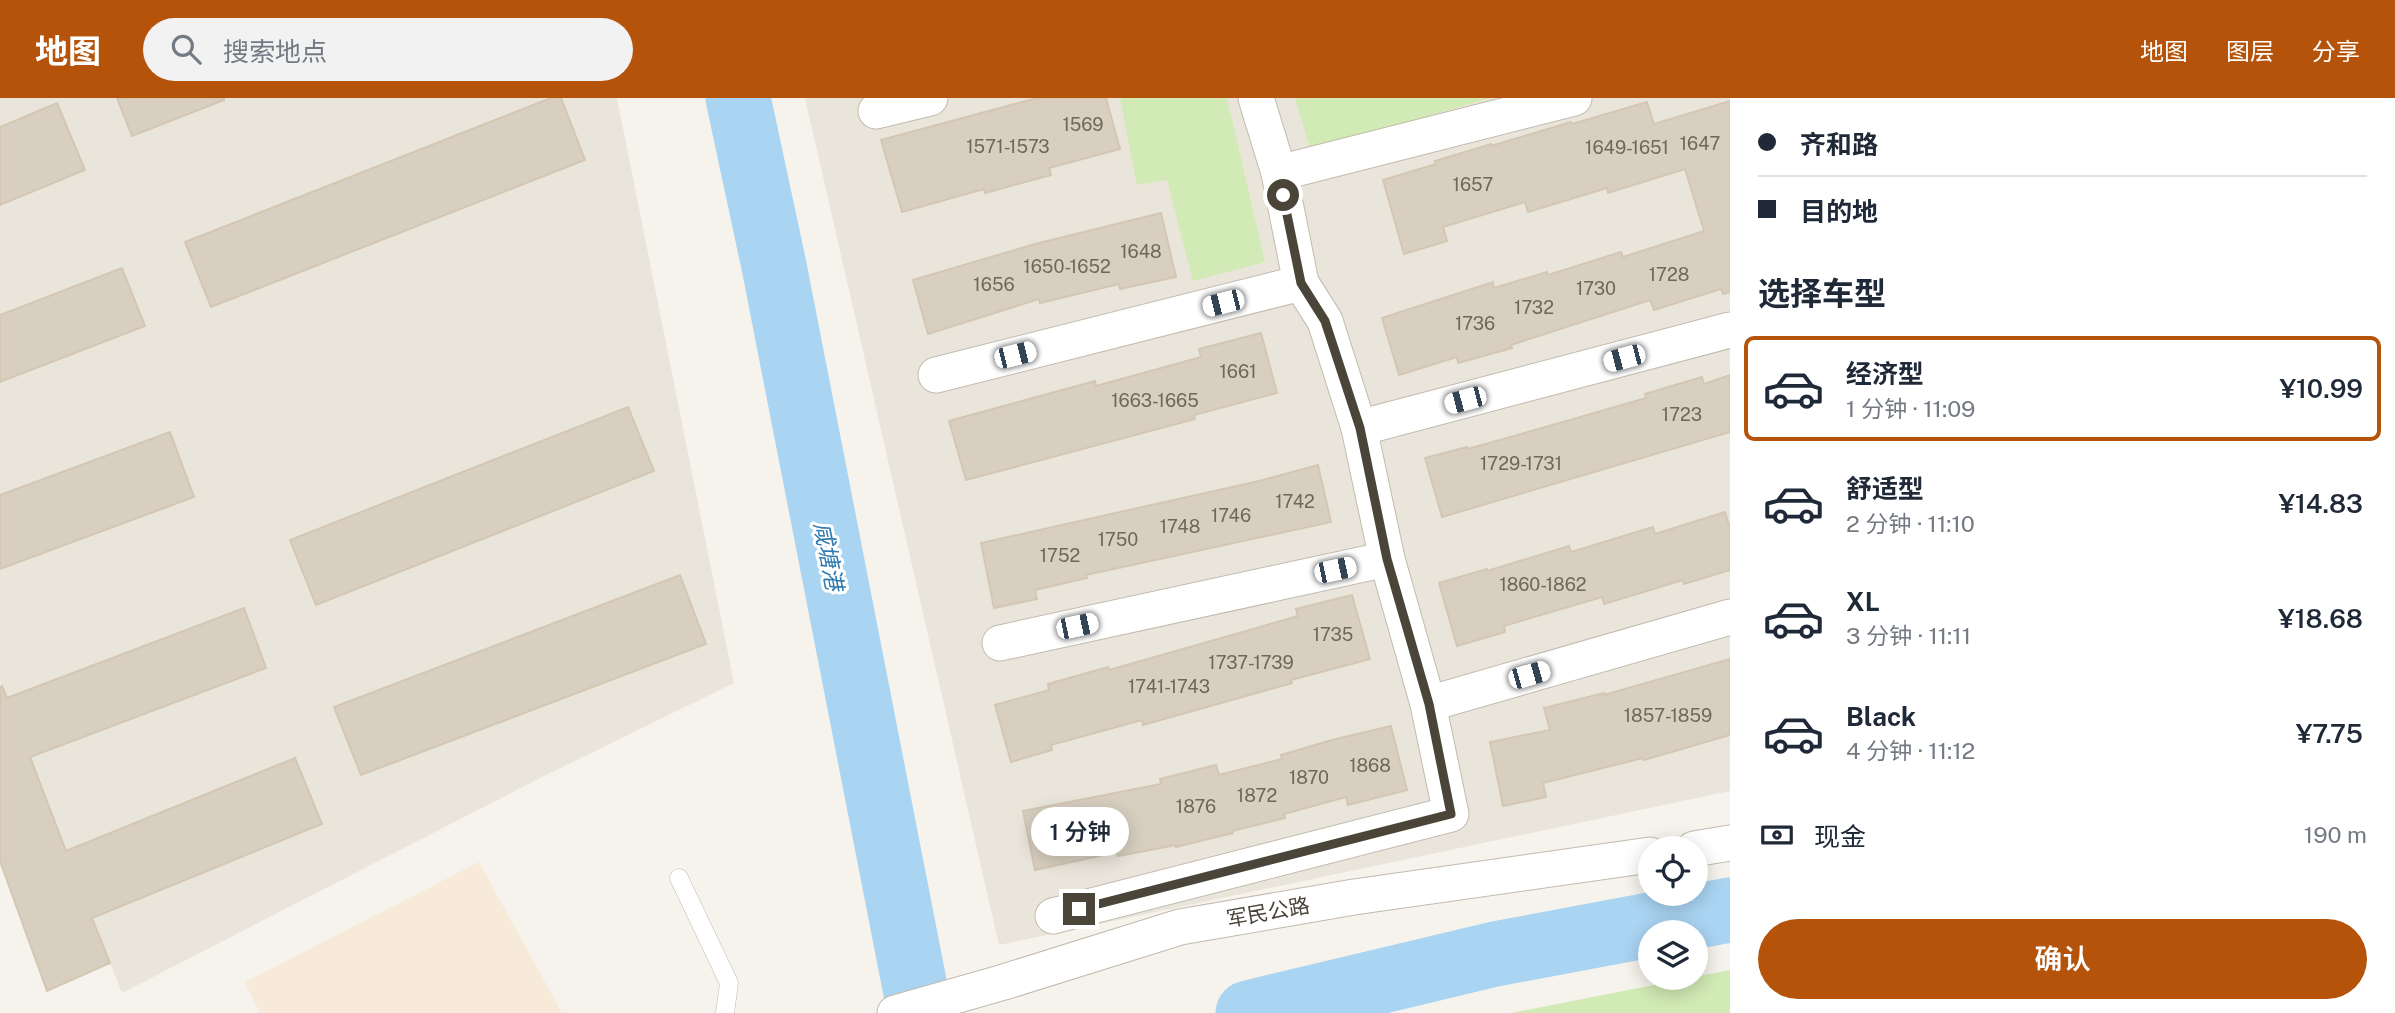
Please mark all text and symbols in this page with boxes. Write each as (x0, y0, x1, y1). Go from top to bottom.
search box (143, 18, 633, 81)
icon: search (167, 30, 205, 68)
text: 地图 (35, 32, 101, 70)
text: 搜索地点 (223, 36, 327, 67)
text: 地图 (2140, 37, 2188, 65)
text: 图层 (2226, 37, 2274, 65)
text: 分享 (2312, 37, 2360, 65)
house number: 1569 (1062, 114, 1104, 135)
text: 齐和路 (1800, 129, 1878, 160)
house number: 1647 (1680, 133, 1720, 154)
house number: 1571-1573 (966, 136, 1050, 157)
house number: 1649-1651 (1585, 137, 1669, 158)
house number: 1657 (1453, 174, 1493, 195)
route start (1267, 179, 1299, 211)
text: 目的地 (1800, 196, 1878, 227)
house number: 1648 (1120, 241, 1162, 262)
house number: 1650-1652 (1023, 256, 1111, 277)
house number: 1728 (1649, 264, 1689, 285)
house number: 1656 (973, 274, 1015, 295)
text: 选择车型 (1758, 275, 1886, 312)
house number: 1730 (1576, 278, 1616, 299)
car (1201, 288, 1246, 318)
house number: 1732 (1514, 297, 1554, 318)
house number: 1736 (1455, 313, 1495, 334)
car (993, 340, 1038, 370)
car (1601, 342, 1648, 374)
icon: car (1762, 357, 1825, 420)
text: 经济型 (1846, 358, 1924, 389)
house number: 1661 (1220, 361, 1256, 382)
text: ¥10.99 (2279, 373, 2363, 404)
car (1442, 384, 1489, 416)
house number: 1663-1665 (1111, 390, 1199, 411)
text: 1 分钟 · 11:09 (1846, 395, 1975, 422)
house number: 1723 (1662, 404, 1702, 425)
house number: 1729-1731 (1480, 453, 1562, 474)
icon: car (1762, 472, 1825, 535)
text: 舒适型 (1846, 473, 1924, 504)
text: ¥14.83 (2278, 488, 2363, 519)
house number: 1742 (1275, 491, 1315, 512)
house number: 1746 (1211, 505, 1251, 526)
text: 2 分钟 · 11:10 (1846, 510, 1975, 537)
house number: 1748 (1160, 516, 1200, 537)
water label: 咸塘港 (809, 520, 849, 595)
house number: 1750 (1098, 529, 1138, 550)
house number: 1752 (1040, 545, 1080, 566)
car (1313, 555, 1358, 585)
house number: 1860-1862 (1499, 574, 1587, 595)
text: XL (1846, 586, 1880, 617)
icon: car (1762, 587, 1825, 650)
text: ¥18.68 (2278, 603, 2363, 634)
car (1055, 611, 1100, 641)
text: 3 分钟 · 11:11 (1846, 622, 1971, 649)
house number: 1735 (1313, 624, 1353, 645)
house number: 1737-1739 (1208, 652, 1294, 673)
car (1506, 659, 1553, 691)
house number: 1741-1743 (1128, 676, 1210, 697)
text: Black (1846, 701, 1916, 732)
icon: car (1762, 702, 1825, 765)
house number: 1857-1859 (1624, 705, 1712, 726)
text: ¥7.75 (2296, 718, 2363, 749)
text: 4 分钟 · 11:12 (1846, 737, 1975, 764)
house number: 1868 (1349, 755, 1391, 776)
house number: 1870 (1289, 767, 1329, 788)
house number: 1872 (1237, 785, 1277, 806)
house number: 1876 (1176, 796, 1216, 817)
callout: 1 分钟 (1030, 808, 1128, 856)
icon: cash (1758, 816, 1796, 854)
text: 1 分钟 (1050, 818, 1111, 845)
text: 现金 (1814, 821, 1866, 852)
text: 190 m (2304, 821, 2367, 848)
map controls (1638, 836, 1708, 990)
button: locate (1638, 836, 1708, 906)
street label: 军民公路 (1224, 892, 1312, 932)
route end (1063, 893, 1095, 925)
button: 确认 (1758, 919, 2367, 999)
button: layers (1638, 920, 1708, 990)

